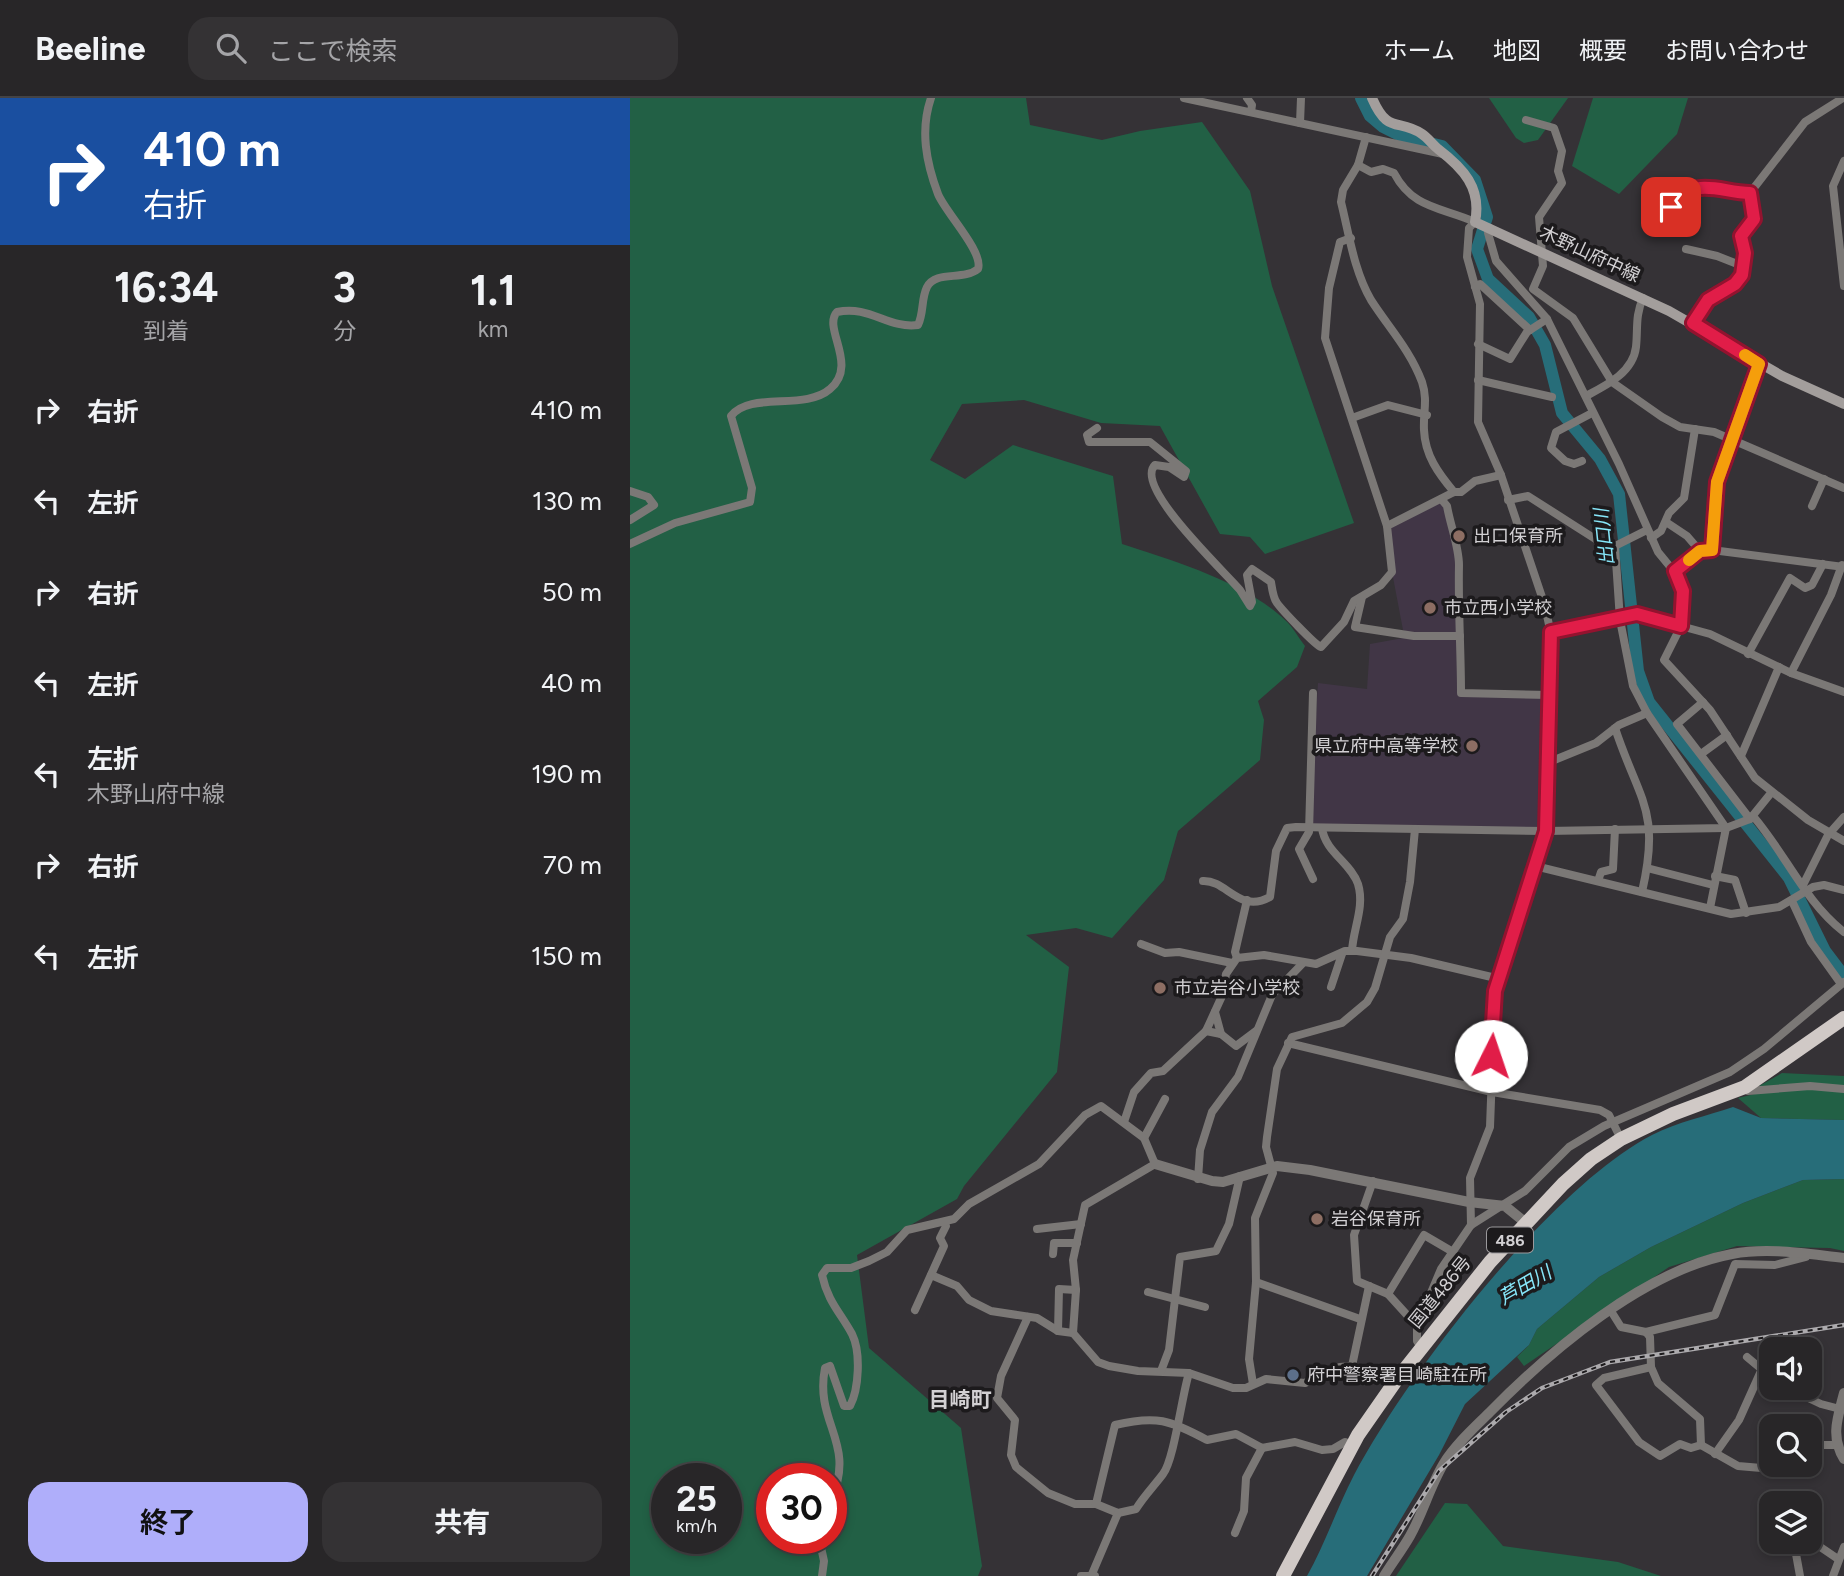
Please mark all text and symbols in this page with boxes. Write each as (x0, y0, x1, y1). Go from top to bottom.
search box (188, 17, 678, 80)
text: Beeline (35, 29, 146, 68)
icon: search (212, 29, 250, 67)
text: ここで検索 (268, 35, 398, 67)
text: ホーム (1384, 36, 1455, 65)
text: 地図 (1493, 36, 1541, 65)
text: 概要 (1579, 36, 1627, 65)
text: お問い合わせ (1665, 36, 1809, 65)
text: 410 m (143, 119, 281, 178)
icon: right (28, 126, 119, 217)
pin (1641, 177, 1701, 237)
text: 右折 (143, 186, 207, 224)
icon: arrive (1652, 188, 1690, 226)
street label: 木野山府中線 (1536, 221, 1644, 287)
text: 16:34 (114, 262, 219, 313)
text: 3 (333, 262, 356, 313)
text: 1.1 (470, 265, 516, 316)
text: km (478, 315, 508, 343)
text: 到着 (143, 317, 189, 345)
text: 分 (333, 317, 356, 345)
icon: right (28, 391, 66, 429)
text: 410 m (530, 394, 602, 426)
text: 右折 (87, 396, 139, 428)
icon: left (28, 482, 66, 520)
text: 130 m (532, 485, 602, 517)
text: 左折 (87, 487, 139, 519)
water label: 出口川 (1589, 505, 1618, 567)
place label: 出口保育所 (1473, 525, 1563, 547)
marker: 出口保育所 (1451, 528, 1467, 544)
icon: right (28, 573, 66, 611)
text: 50 m (542, 576, 602, 608)
text: 右折 (87, 578, 139, 610)
place label: 市立西小学校 (1444, 597, 1552, 619)
marker: 市立西小学校 (1422, 600, 1438, 616)
icon: left (28, 664, 66, 702)
text: 40 m (541, 667, 602, 699)
text: 左折 (87, 669, 139, 701)
place label: 県立府中高等学校 (1314, 735, 1458, 757)
marker: 県立府中高等学校 (1464, 738, 1480, 754)
text: 左折 (87, 743, 139, 775)
icon: left (28, 755, 66, 793)
text: 190 m (531, 758, 602, 790)
text: 木野山府中線 (87, 780, 225, 808)
icon: right (28, 846, 66, 884)
text: 70 m (543, 849, 602, 881)
text: 右折 (87, 851, 139, 883)
icon: left (28, 937, 66, 975)
text: 150 m (531, 940, 602, 972)
text: 左折 (87, 942, 139, 974)
place label: 市立岩谷小学校 (1174, 977, 1300, 999)
marker: 市立岩谷小学校 (1152, 980, 1168, 996)
position arrow (1454, 1019, 1528, 1093)
place label: 岩谷保育所 (1331, 1208, 1421, 1230)
marker: 岩谷保育所 (1309, 1211, 1325, 1227)
road number: 486 (1487, 1228, 1533, 1252)
street label: 国道486号 (1404, 1251, 1476, 1333)
water label: 芦田川 (1495, 1260, 1557, 1309)
map controls (1759, 1337, 1822, 1554)
button: sound (1759, 1337, 1822, 1400)
place label: 府中警察署目崎駐在所 (1307, 1364, 1487, 1386)
marker: 府中警察署目崎駐在所 (1285, 1367, 1301, 1383)
district label: 目崎町 (929, 1387, 992, 1412)
button: search (1759, 1414, 1822, 1477)
speed limit sign: 30 (756, 1463, 847, 1554)
text: 25 (676, 1478, 717, 1520)
button: 終了 (28, 1482, 308, 1562)
button: 共有 (322, 1482, 602, 1562)
button: layers (1759, 1491, 1822, 1554)
text: km/h (676, 1515, 717, 1537)

